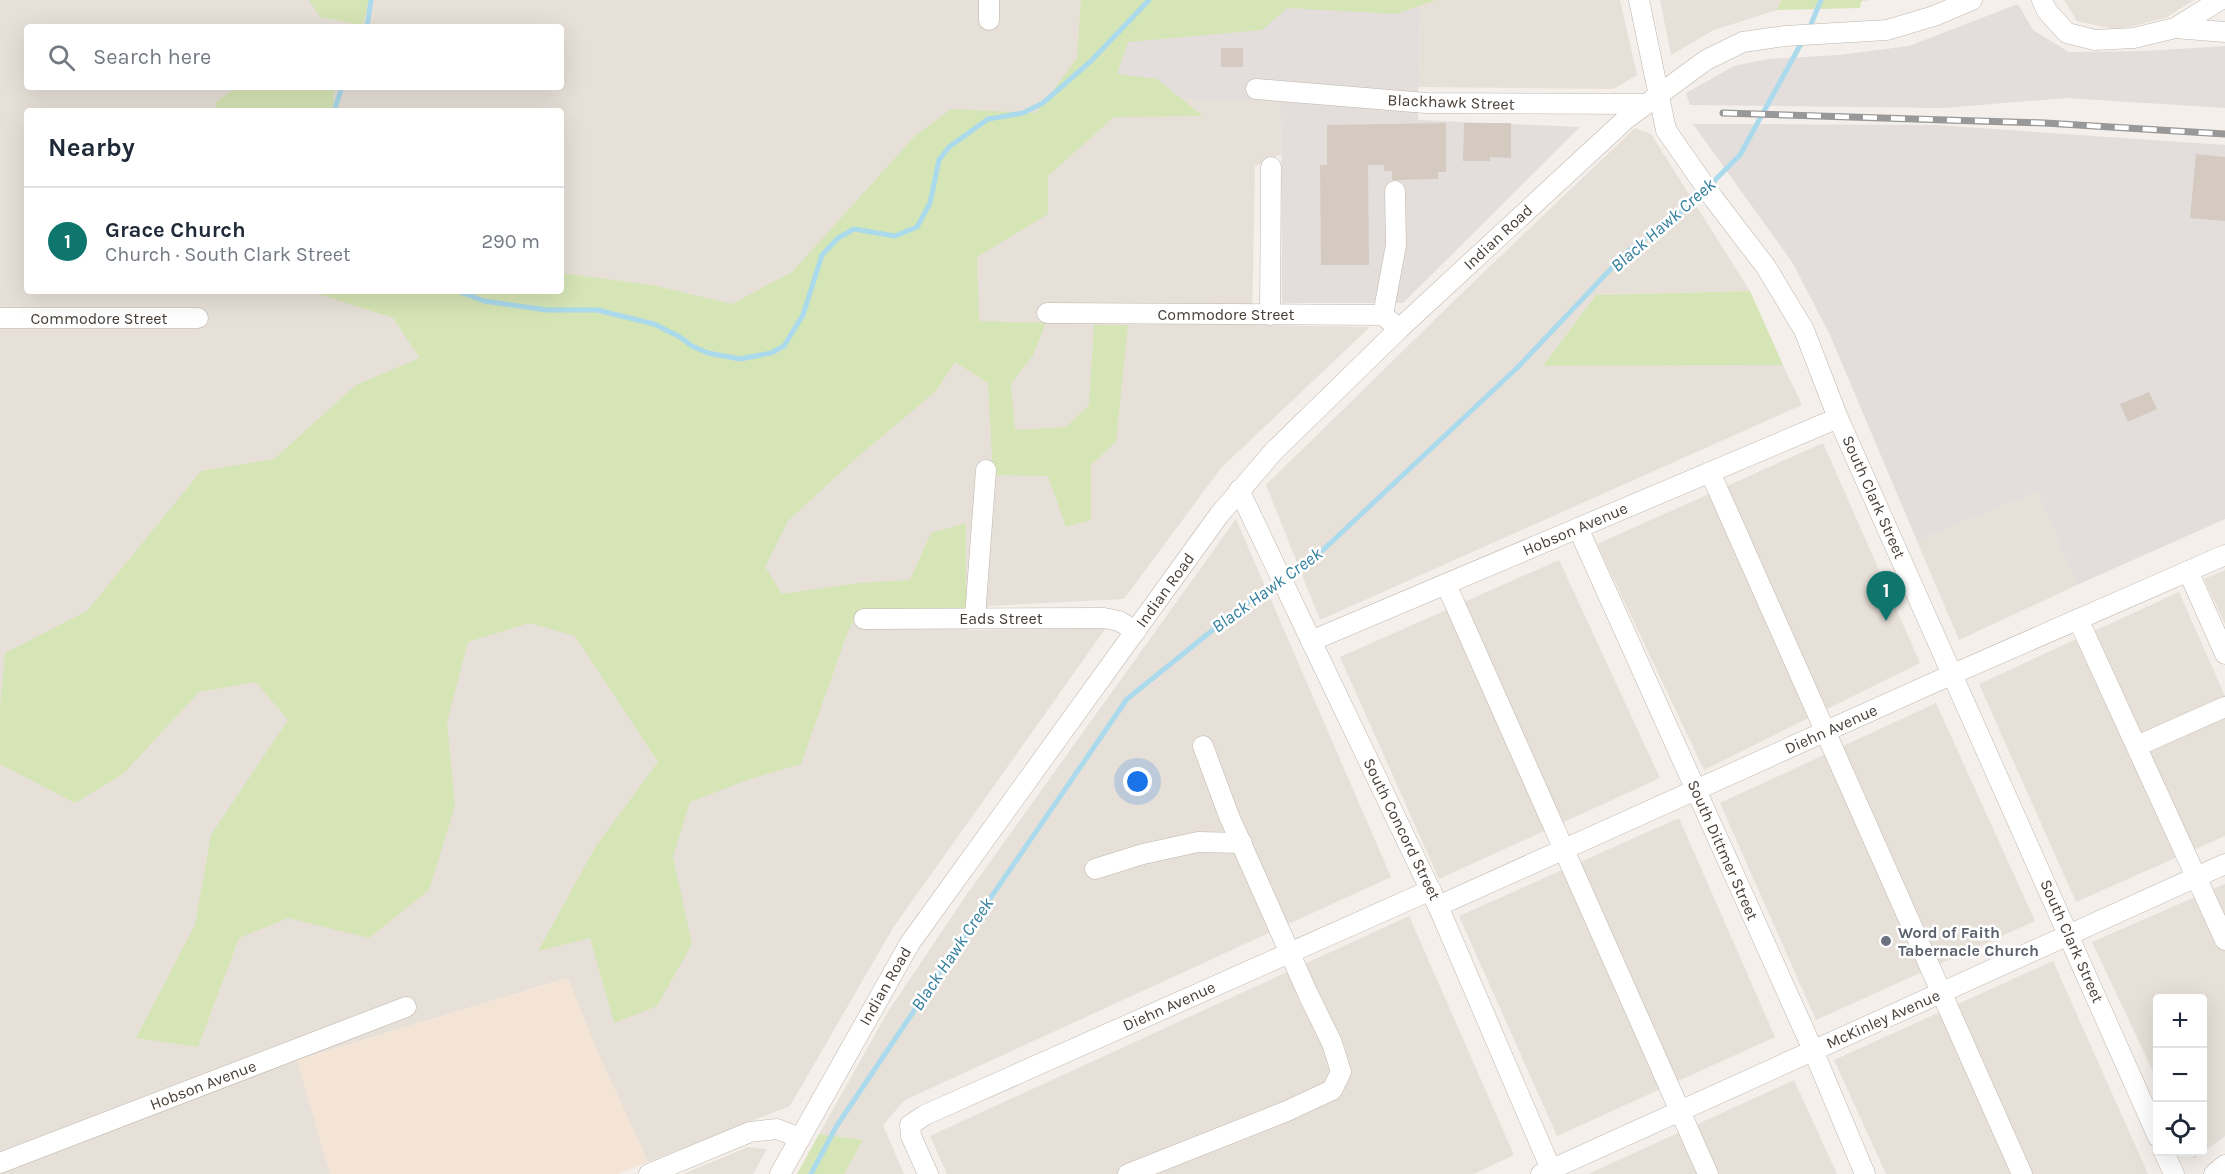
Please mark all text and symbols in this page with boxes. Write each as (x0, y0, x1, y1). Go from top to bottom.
search box (24, 24, 564, 90)
icon: search (45, 41, 78, 74)
text: Search here (93, 44, 211, 70)
street label: Blackhawk Street (1387, 90, 1515, 114)
text: Nearby (48, 132, 135, 163)
water label: Black Hawk Creek (1606, 173, 1721, 276)
street label: Indian Road (1460, 200, 1536, 274)
text: Grace Church (105, 217, 246, 243)
text: 1 (64, 230, 71, 253)
text: 290 m (481, 230, 540, 253)
text: Church · South Clark Street (105, 243, 351, 266)
street label: Commodore Street (1157, 305, 1295, 324)
street label: Commodore Street (30, 309, 168, 328)
street label: South Clark Street (1838, 432, 1910, 562)
street label: Hobson Avenue (1520, 498, 1630, 560)
water label: Black Hawk Creek (1207, 542, 1327, 638)
street label: Indian Road (1132, 549, 1198, 631)
pin: 1 (1866, 572, 1906, 621)
street label: Eads Street (959, 609, 1043, 628)
street label: Diehn Avenue (1782, 700, 1880, 758)
street label: South Concord Street (1359, 755, 1445, 903)
your location (1123, 767, 1152, 796)
street label: South Dittmer Street (1683, 777, 1763, 923)
street label: South Clark Street (2036, 876, 2108, 1006)
water label: Black Hawk Creek (906, 893, 998, 1015)
place label: Word of Faith Tabernacle Church (1898, 923, 2039, 960)
marker: Word of Faith Tabernacle Church (1879, 934, 1893, 948)
street label: Indian Road (855, 943, 915, 1029)
street label: Diehn Avenue (1120, 977, 1218, 1035)
street label: McKinley Avenue (1823, 985, 1943, 1053)
map controls (2153, 994, 2207, 1156)
button: + (2153, 994, 2207, 1048)
button: − (2153, 1048, 2207, 1102)
street label: Hobson Avenue (147, 1056, 259, 1114)
button: locate (2153, 1102, 2207, 1156)

